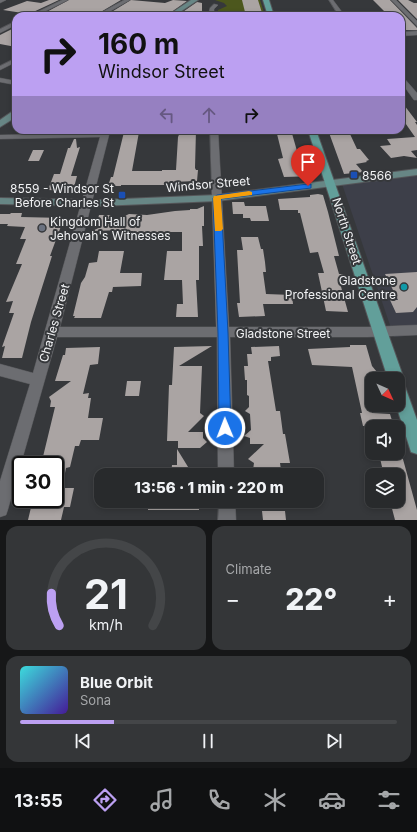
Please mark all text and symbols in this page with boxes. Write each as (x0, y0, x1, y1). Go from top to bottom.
text: 160 m (98, 27, 179, 61)
icon: right (32, 28, 84, 80)
text: Windsor Street (98, 61, 225, 82)
icon: left (156, 104, 178, 126)
icon: ahead (198, 104, 220, 126)
icon: right (240, 104, 262, 126)
pin (291, 145, 325, 186)
icon: arrive (297, 151, 319, 173)
place label: 8566 (362, 168, 392, 183)
marker: 8566 (349, 170, 359, 180)
street label: Windsor Street (165, 173, 251, 195)
place label: 8559 - Windsor St Before Charles St (10, 181, 114, 210)
marker: 8559 - Windsor St Before Charles St (117, 190, 127, 200)
street label: North Street (329, 196, 365, 266)
place label: Kingdom Hall of Jehovah's Witnesses (50, 214, 170, 243)
marker: Kingdom Hall of Jehovah's Witnesses (37, 223, 47, 233)
place label: Gladstone Professional Centre (285, 273, 396, 302)
street label: Charles Street (36, 282, 72, 364)
marker: Gladstone Professional Centre (399, 282, 409, 292)
street label: Gladstone Street (236, 326, 330, 341)
north arrow (365, 372, 405, 412)
map controls (365, 372, 405, 508)
position arrow (204, 407, 246, 449)
button: sound (365, 420, 405, 460)
speed limit sign: 30 (12, 456, 64, 508)
button: layers (365, 468, 405, 508)
text: 13:56 · 1 min · 220 m (134, 478, 284, 497)
text: Climate (226, 561, 272, 577)
text: 21 (84, 569, 128, 619)
text: 22° (285, 581, 337, 617)
text: − (226, 586, 240, 612)
text: + (382, 586, 397, 612)
text: km/h (89, 616, 123, 633)
text: Blue Orbit (80, 673, 153, 692)
text: Sona (80, 692, 111, 708)
icon: previous (72, 730, 94, 752)
icon: pause (197, 730, 219, 752)
icon: next (323, 730, 345, 752)
icon: directions (91, 786, 119, 814)
icon: music (148, 786, 176, 814)
icon: phone (205, 786, 233, 814)
icon: climate (261, 786, 289, 814)
icon: car (318, 786, 346, 814)
icon: filters (375, 786, 403, 814)
text: 13:55 (14, 790, 63, 811)

